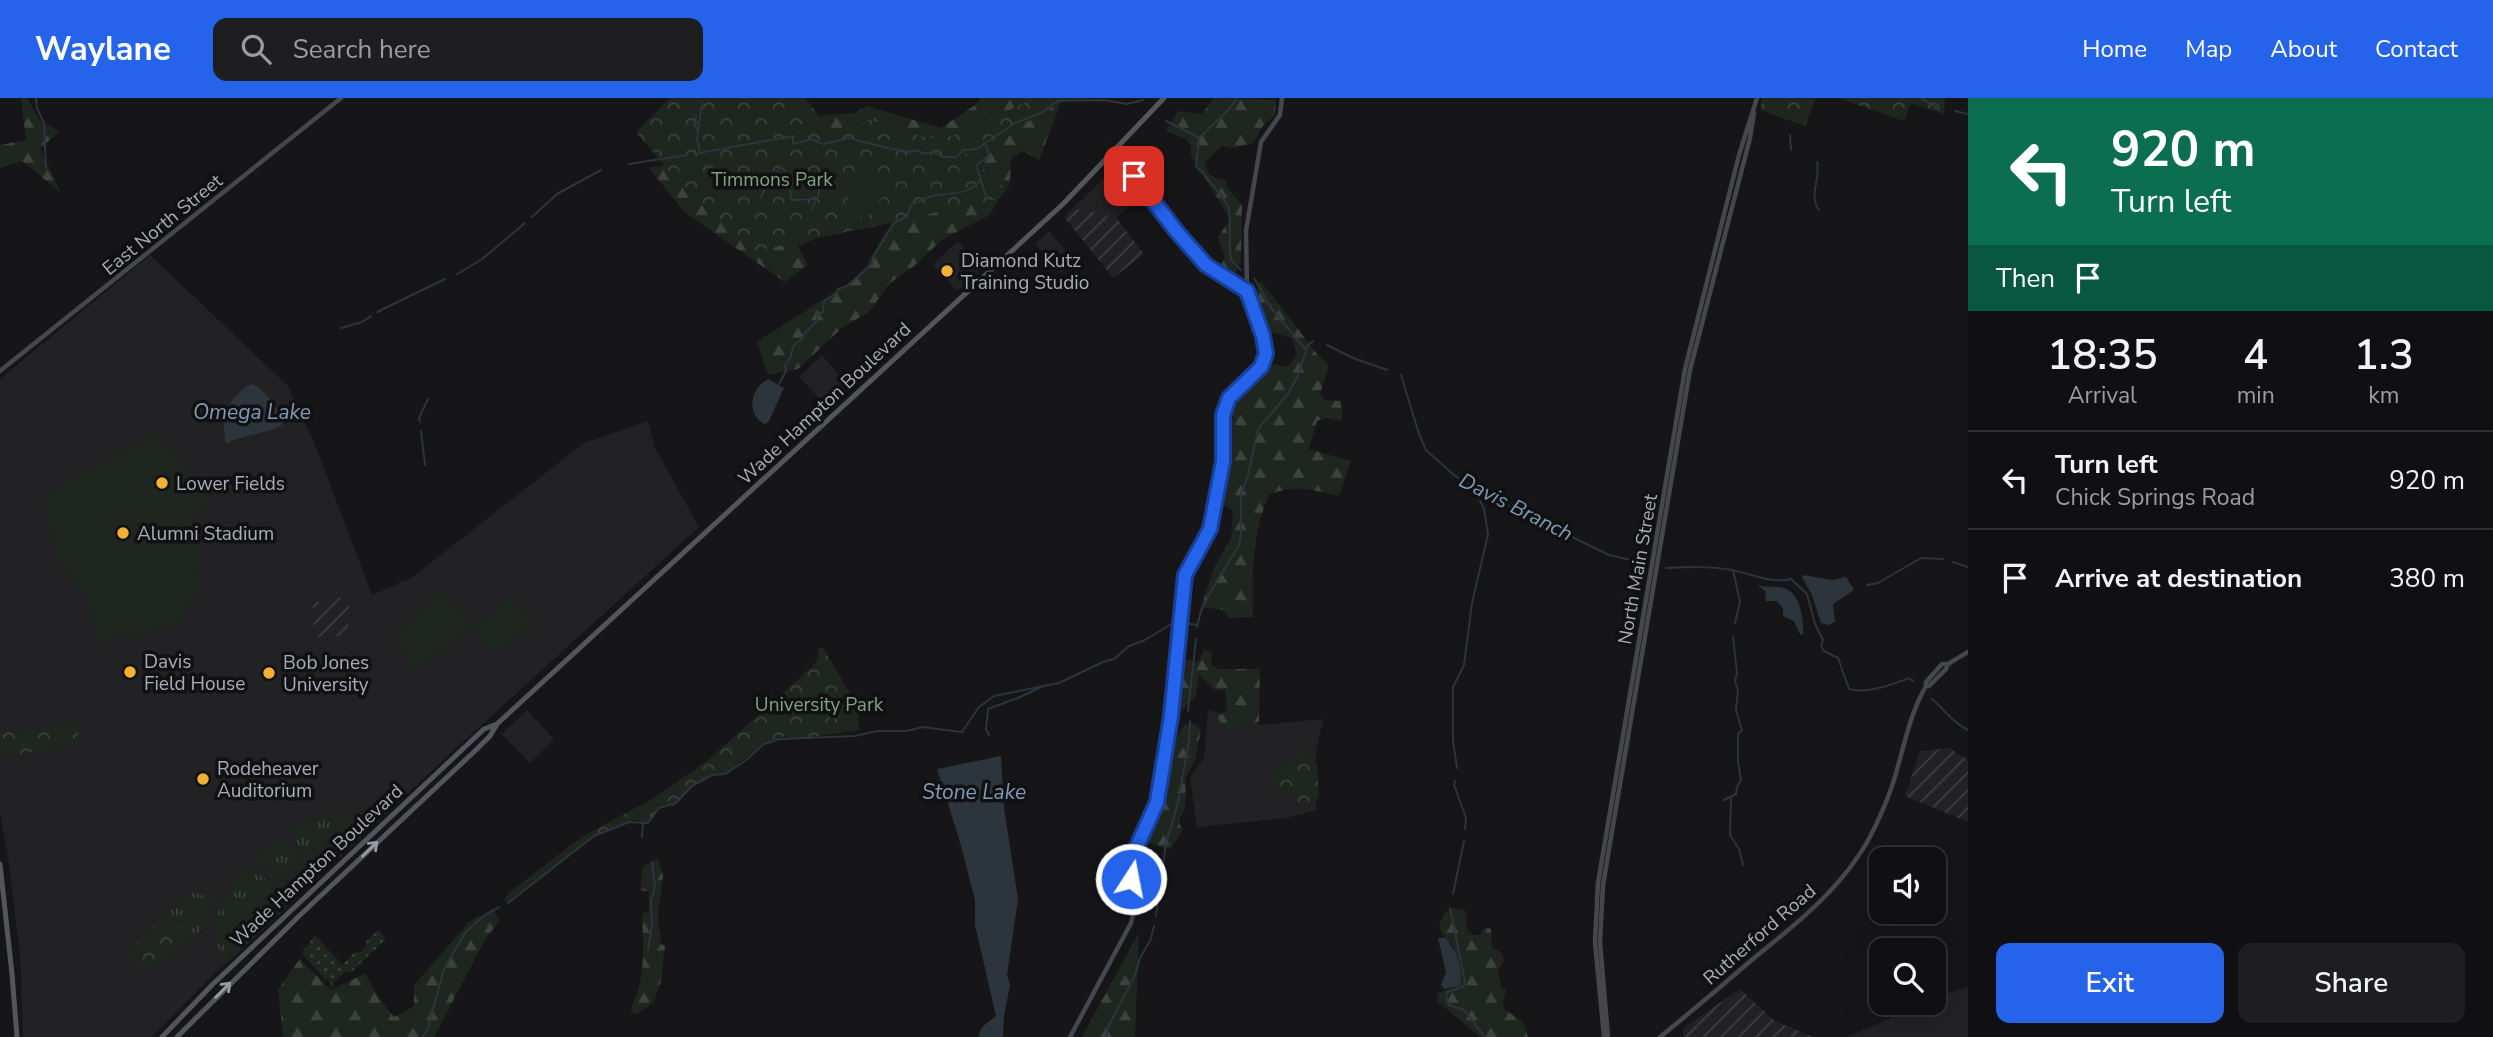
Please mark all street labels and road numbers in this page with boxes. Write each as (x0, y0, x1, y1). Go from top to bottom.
street label: East North Street (97, 168, 228, 281)
street label: Wade Hampton Boulevard (733, 317, 917, 491)
street label: North Main Street (1612, 491, 1664, 647)
street label: Wade Hampton Boulevard (225, 779, 409, 953)
street label: Rutherford Road (1698, 878, 1822, 991)

